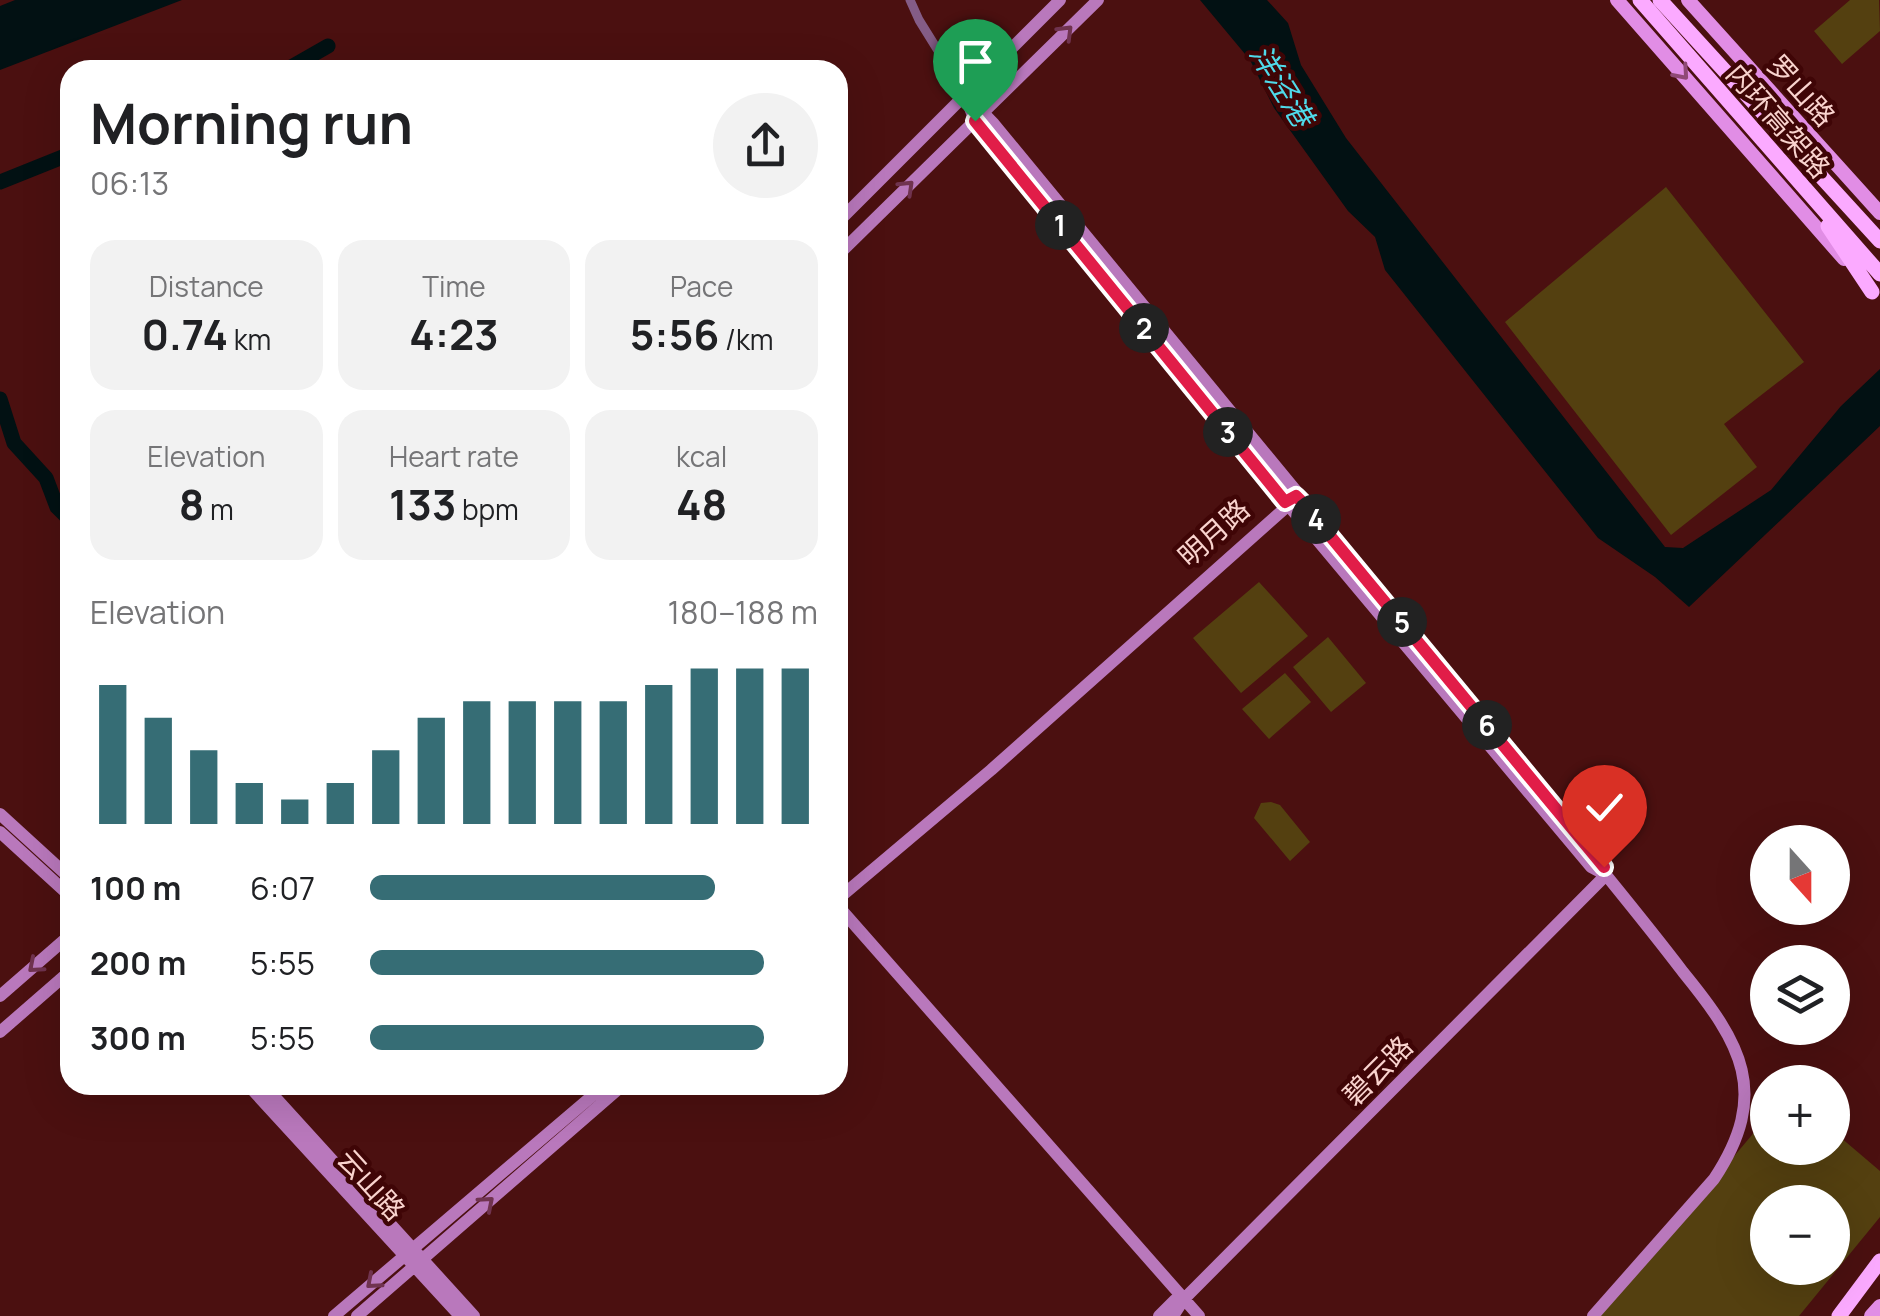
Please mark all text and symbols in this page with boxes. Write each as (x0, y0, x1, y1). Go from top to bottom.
pin (933, 19, 1018, 122)
one-way arrow (1055, 26, 1073, 44)
icon: arrive (948, 34, 1003, 89)
water label: 洋泾港 (1241, 36, 1325, 137)
street label: 罗山路 (1760, 46, 1844, 134)
street label: 内环高架路 (1719, 55, 1839, 185)
one-way arrow (1670, 61, 1688, 80)
text: Morning run (90, 85, 413, 161)
button: share (713, 93, 818, 198)
text: 06:13 (90, 161, 169, 205)
one-way arrow (896, 181, 914, 199)
pin: 1 (1035, 200, 1085, 250)
text: 1 (1054, 206, 1066, 244)
text: Distance (149, 267, 264, 305)
text: Time (422, 267, 486, 305)
text: Pace (670, 267, 733, 305)
pin: 2 (1119, 303, 1169, 353)
text: 0.74 (141, 305, 228, 363)
text: 4:23 (409, 305, 499, 363)
text: 5:56 (630, 305, 719, 363)
text: 2 (1136, 309, 1152, 347)
text: km (228, 320, 271, 358)
text: /km (719, 320, 774, 358)
pin: 3 (1203, 407, 1253, 457)
text: 3 (1220, 413, 1236, 451)
text: Elevation (147, 437, 265, 475)
text: Heart rate (389, 437, 519, 475)
text: kcal (676, 437, 727, 475)
text: 8 (179, 475, 205, 533)
text: 133 (389, 475, 456, 533)
text: 48 (676, 475, 727, 533)
text: m (205, 490, 234, 528)
text: bpm (456, 490, 519, 528)
street label: 明月路 (1169, 490, 1257, 574)
pin: 4 (1291, 494, 1341, 544)
text: 4 (1307, 500, 1325, 538)
text: Elevation (90, 590, 225, 634)
text: 180–188 m (668, 590, 818, 634)
pin: 5 (1377, 597, 1427, 647)
text: 5 (1394, 603, 1410, 641)
pin: 6 (1462, 700, 1512, 750)
text: 6 (1478, 706, 1496, 744)
pin (1562, 765, 1647, 868)
icon: check (1577, 780, 1632, 835)
north arrow (1750, 825, 1850, 925)
map controls (1750, 825, 1850, 1285)
text: 100 m (90, 866, 181, 910)
text: 6:07 (250, 866, 315, 910)
text: 200 m (90, 941, 186, 985)
text: 5:55 (250, 941, 315, 985)
button: layers (1750, 945, 1850, 1045)
one-way arrow (28, 954, 47, 972)
text: 300 m (90, 1016, 186, 1060)
text: 5:55 (250, 1016, 315, 1060)
street label: 碧云路 (1334, 1027, 1420, 1113)
button: + (1750, 1065, 1850, 1165)
street label: 云山路 (330, 1140, 414, 1228)
button: − (1750, 1185, 1850, 1285)
one-way arrow (475, 1196, 494, 1214)
one-way arrow (366, 1271, 385, 1289)

